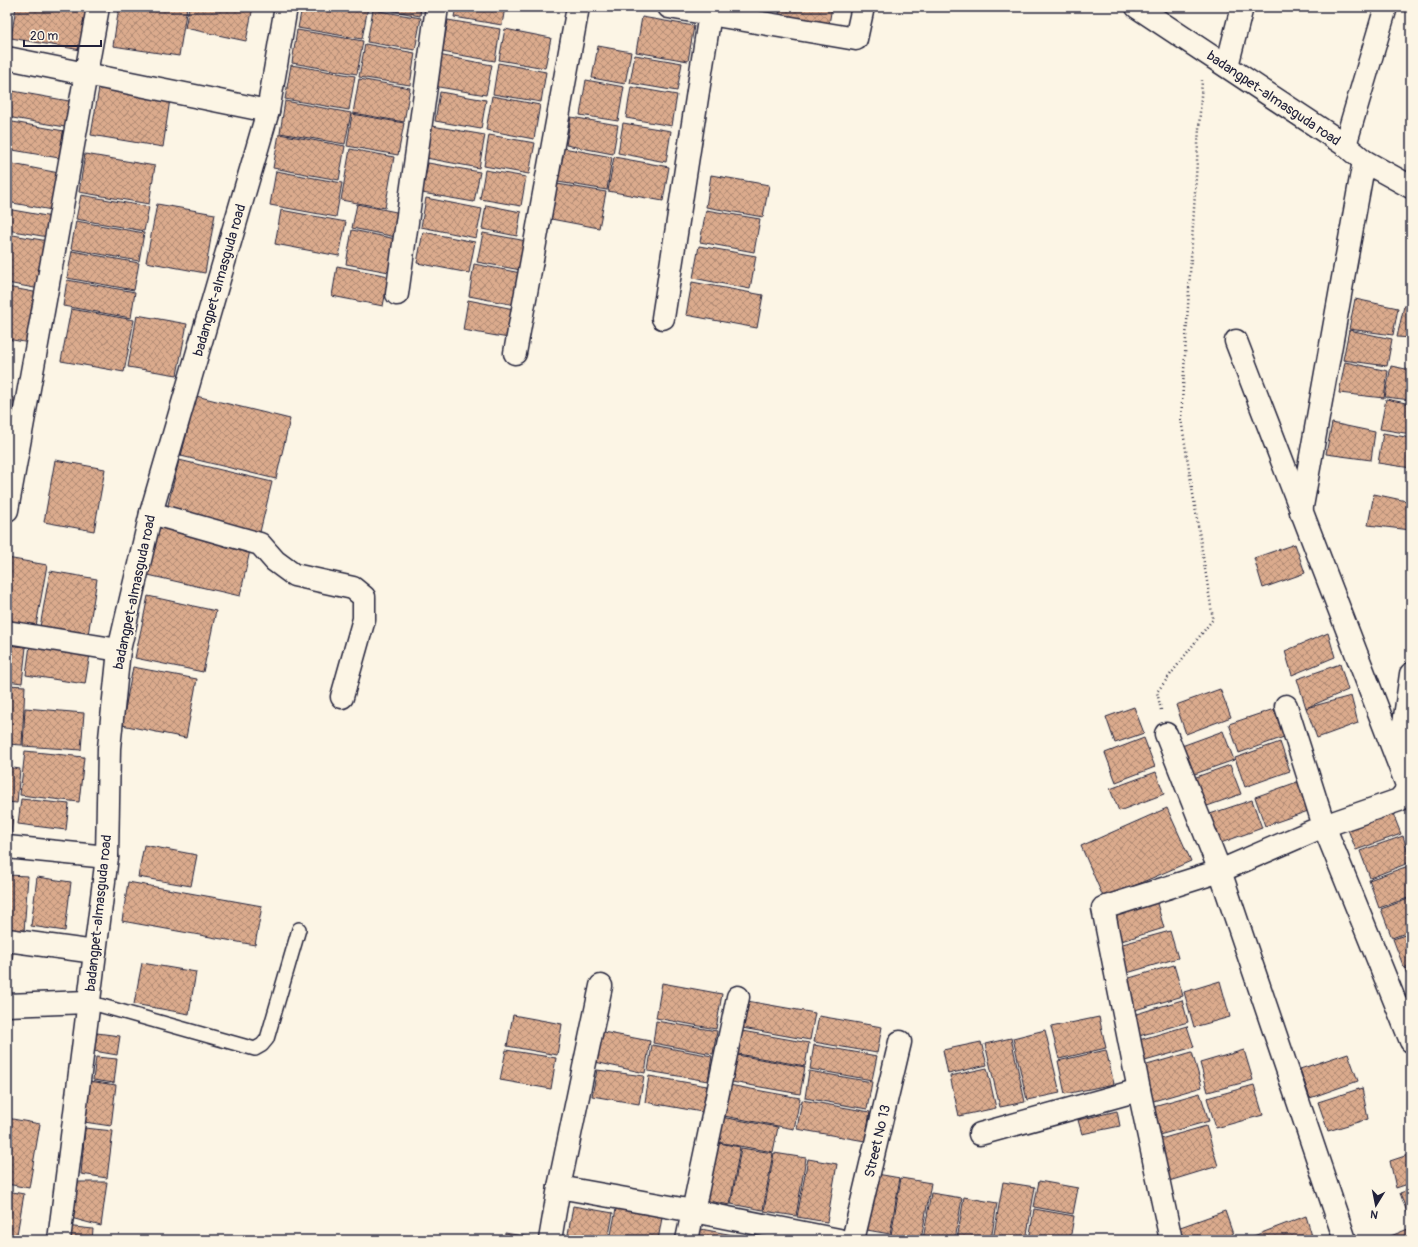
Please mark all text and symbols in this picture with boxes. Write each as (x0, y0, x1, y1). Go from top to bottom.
scale bar (24, 22, 101, 48)
text: 20 m (30, 29, 59, 44)
street label: badangpet-almasguda road (1204, 47, 1344, 150)
street label: badangpet-almasguda road (190, 202, 249, 358)
street label: badangpet-almasguda road (110, 513, 159, 671)
street label: badangpet-almasguda road (82, 834, 115, 992)
street label: Street No 13 (861, 1103, 894, 1179)
north arrow (1356, 1185, 1396, 1225)
text: N (1369, 1207, 1379, 1221)

